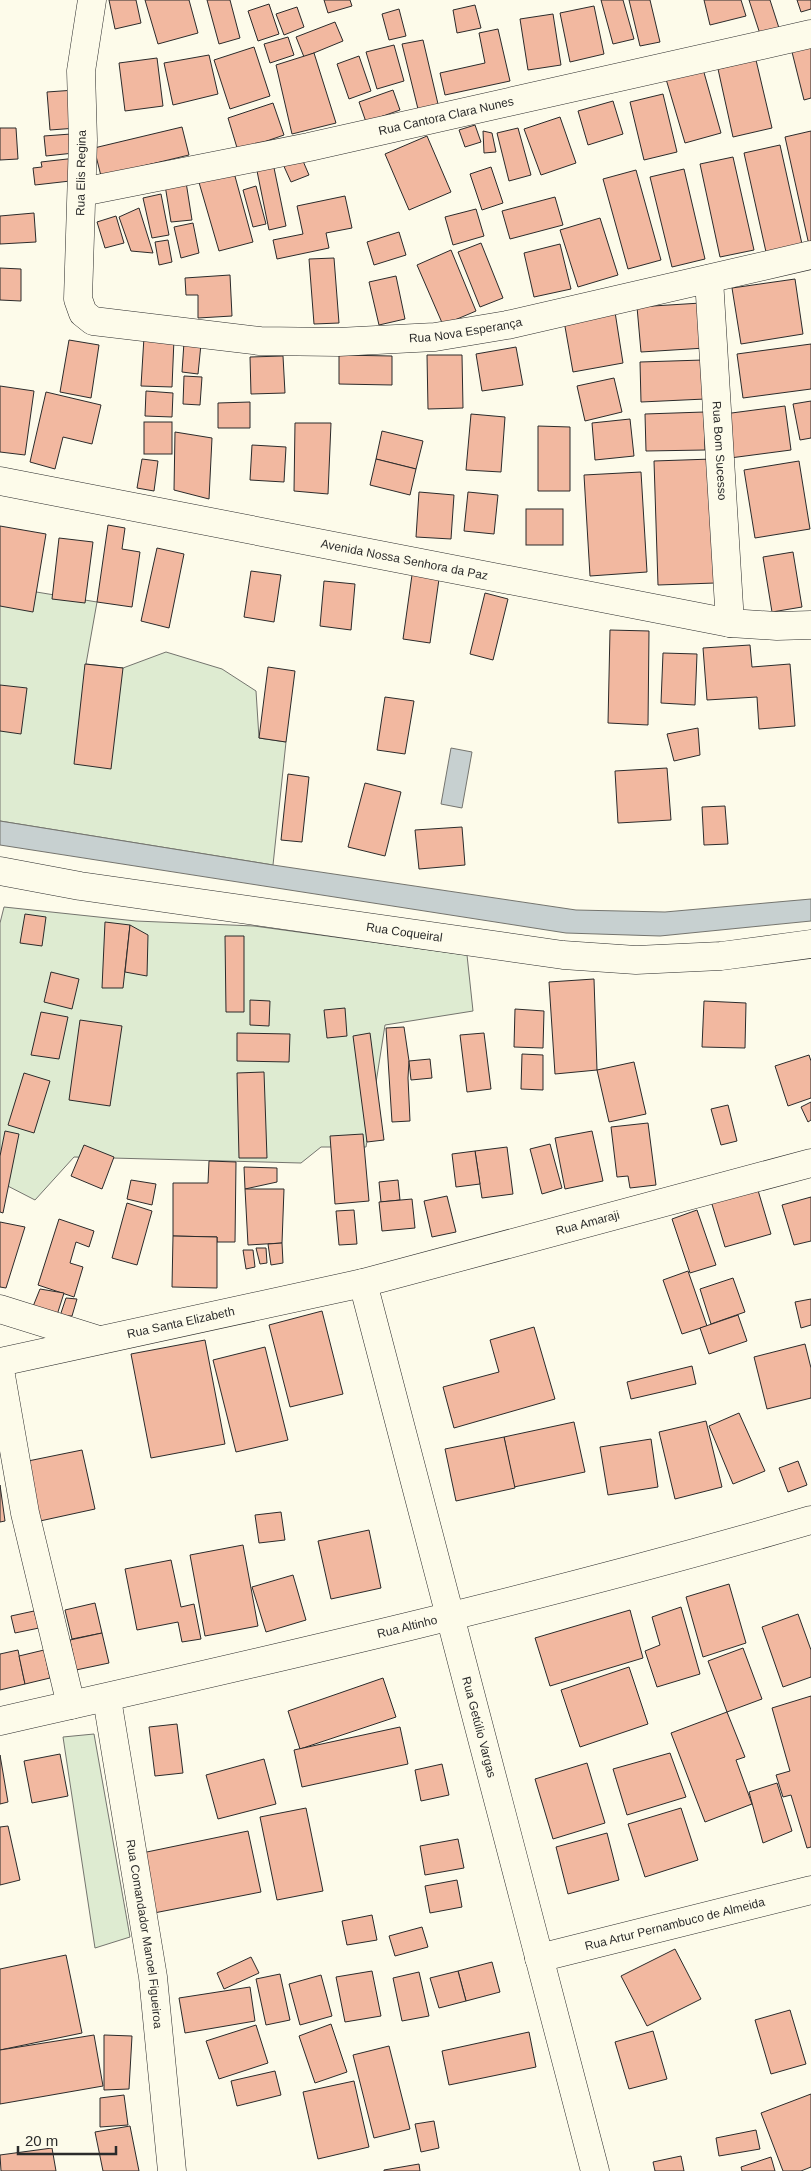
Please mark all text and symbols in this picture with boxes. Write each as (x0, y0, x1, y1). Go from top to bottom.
street label: Rua Cantora Clara Nunes (377, 94, 515, 138)
street label: Rua Elis Regina (73, 130, 89, 216)
street label: Rua Nova Esperança (409, 315, 524, 345)
street label: Rua Bom Sucesso (709, 401, 730, 501)
street label: Avenida Nossa Senhora da Paz (320, 537, 489, 583)
street label: Rua Coqueiral (365, 920, 443, 945)
street label: Rua Amaraji (554, 1208, 621, 1238)
street label: Rua Santa Elizabeth (126, 1304, 236, 1341)
street label: Rua Altinho (376, 1613, 439, 1641)
street label: Rua Getúlio Vargas (459, 1675, 499, 1779)
street label: Rua Comandador Manoel Figueiroa (123, 1838, 165, 2030)
street label: Rua Artur Pernambuco de Almeida (583, 1895, 767, 1953)
scale bar (18, 2124, 115, 2156)
text: 20 m (25, 2132, 58, 2149)

